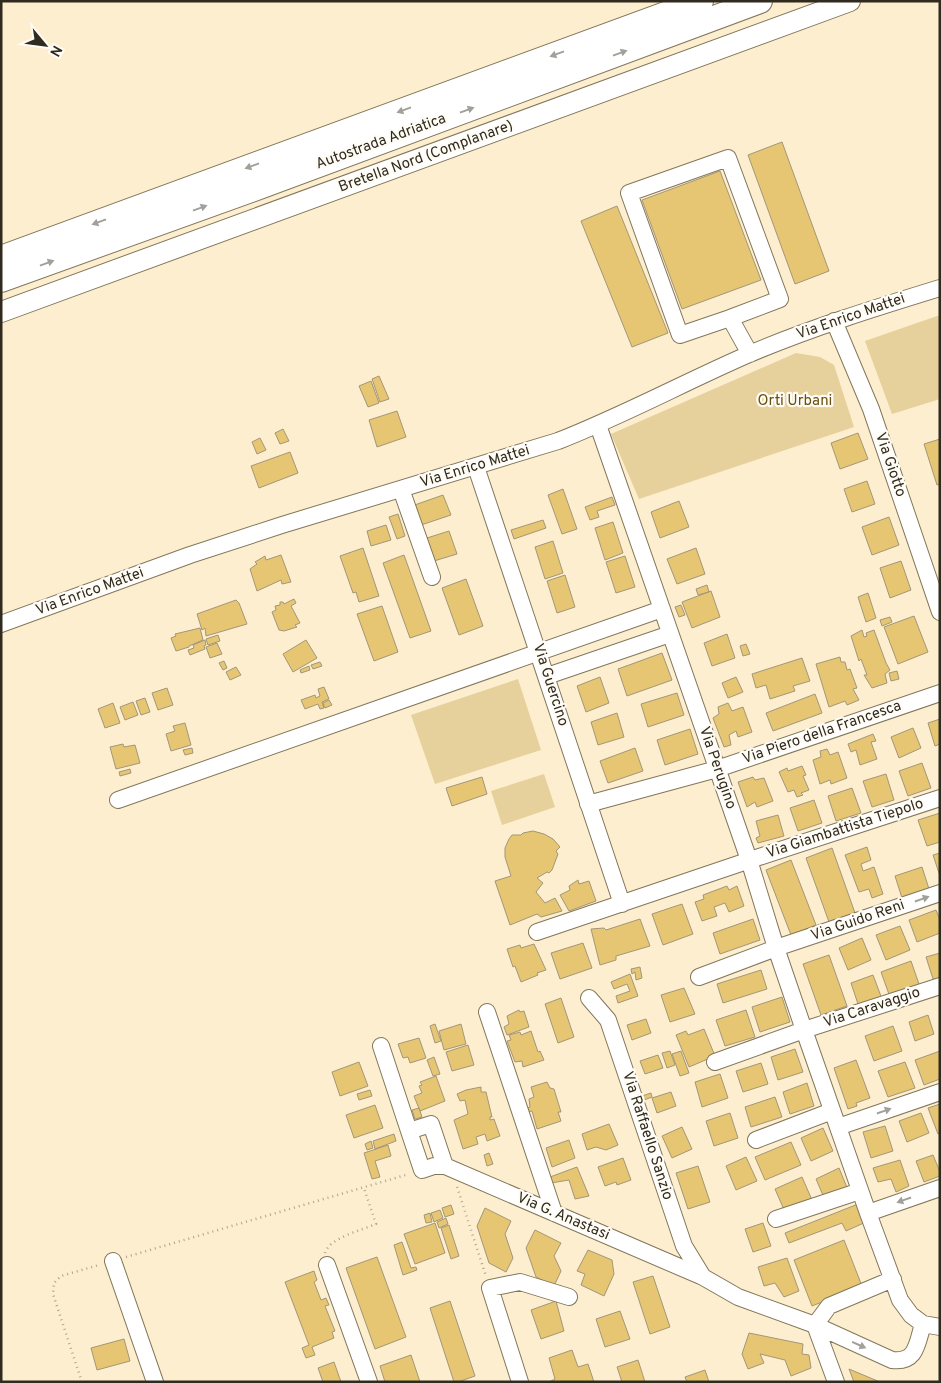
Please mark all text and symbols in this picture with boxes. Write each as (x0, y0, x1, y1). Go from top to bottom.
north arrow (20, 20, 70, 70)
text: N (45, 42, 65, 59)
one-way arrow (613, 49, 628, 57)
one-way arrow (549, 50, 564, 58)
one-way arrow (460, 106, 475, 113)
one-way arrow (397, 107, 412, 114)
street label: Autostrada Adriatica (313, 110, 449, 174)
street label: Bretella Nord (Complanare) (336, 117, 516, 197)
one-way arrow (244, 162, 259, 170)
one-way arrow (193, 204, 208, 212)
one-way arrow (92, 219, 107, 226)
one-way arrow (40, 259, 55, 267)
street label: Via Enrico Mattei (794, 289, 908, 345)
park label: Orti Urbani (758, 392, 832, 411)
street label: Via Giotto (870, 430, 910, 500)
street label: Via Enrico Mattei (418, 441, 532, 493)
street label: Via Enrico Mattei (33, 564, 147, 620)
street label: Via Guercino (528, 641, 572, 729)
street label: Via Piero della Francesca (740, 697, 904, 769)
street label: Via Perugino (694, 724, 740, 812)
street label: Via Giambattista Tiepolo (764, 795, 926, 863)
one-way arrow (915, 895, 930, 902)
street label: Via Guido Reni (809, 896, 907, 946)
street label: Via Caravaggio (821, 983, 923, 1033)
street label: Via Raffaello Sanzio (617, 1069, 677, 1203)
one-way arrow (877, 1107, 892, 1115)
street label: Via G. Anastasi (514, 1189, 612, 1245)
one-way arrow (896, 1197, 911, 1205)
one-way arrow (852, 1342, 866, 1350)

